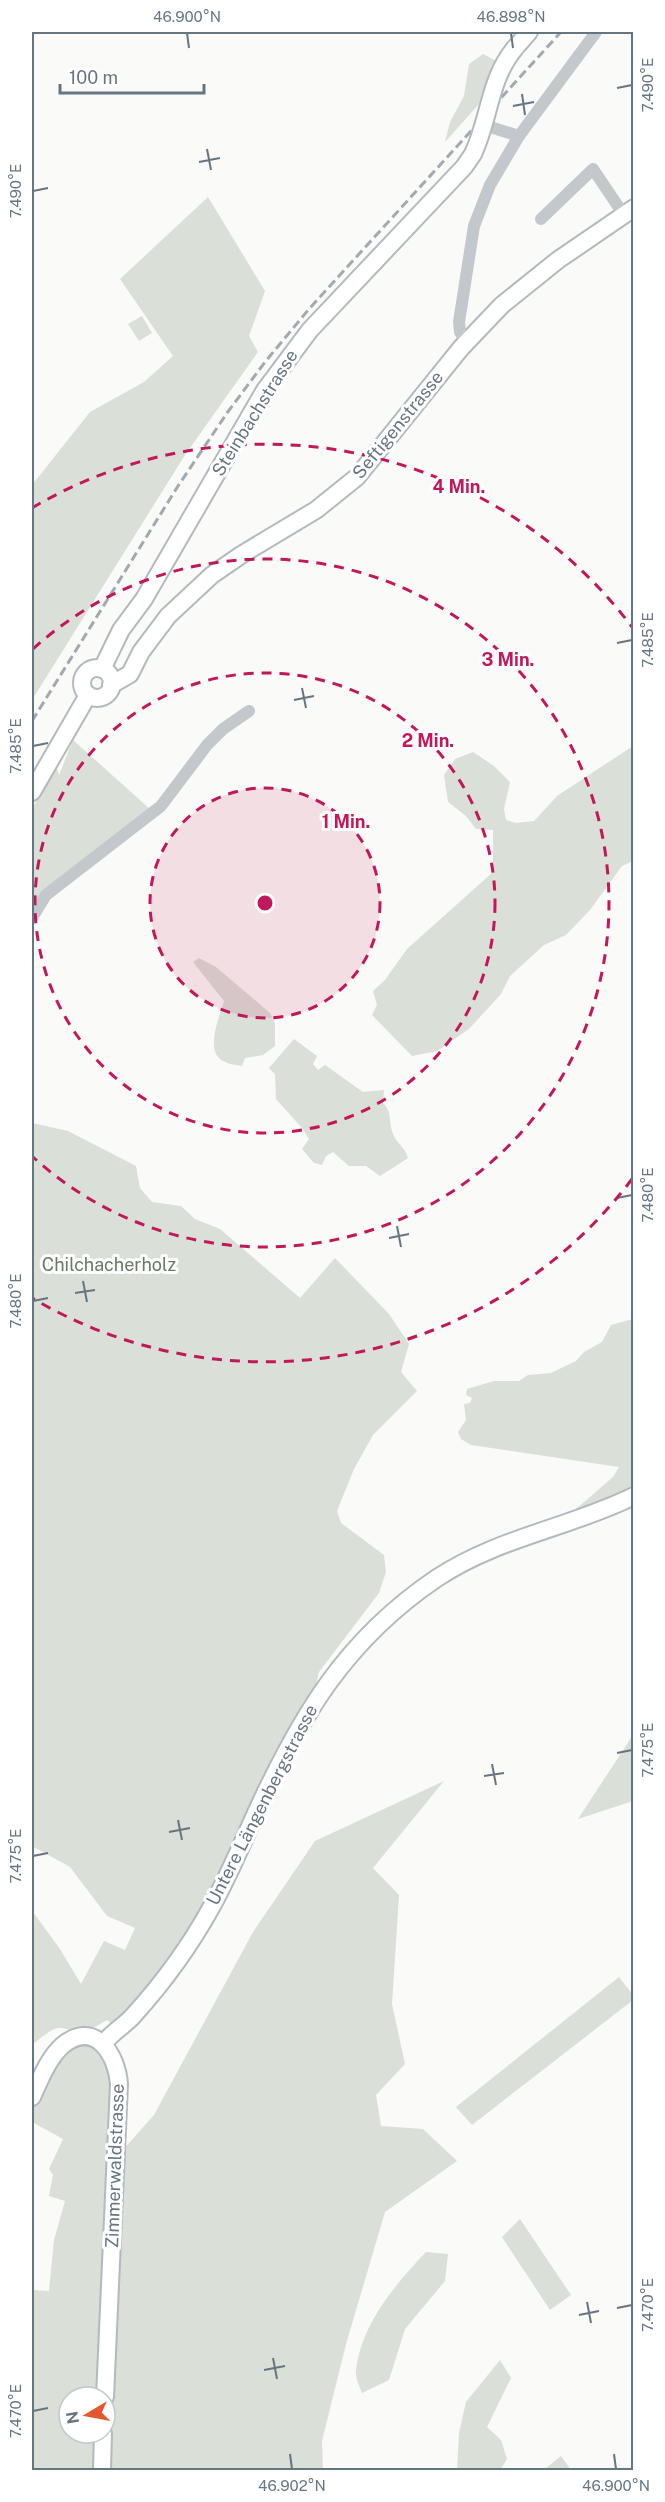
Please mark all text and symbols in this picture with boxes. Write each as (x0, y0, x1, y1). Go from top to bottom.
text: 46.900°N (153, 8, 221, 25)
text: 46.898°N (477, 8, 546, 25)
scale bar (60, 57, 204, 95)
text: 7.490°E (639, 58, 656, 112)
text: 100 m (69, 67, 118, 88)
text: 7.490°E (7, 164, 24, 218)
street label: Steinbachstrasse (207, 346, 302, 480)
street label: Seftigenstrasse (348, 367, 447, 483)
text: 4 Min. (433, 476, 485, 497)
text: 7.485°E (639, 612, 656, 668)
text: 3 Min. (482, 649, 534, 670)
text: 7.485°E (7, 718, 24, 774)
text: 2 Min. (402, 730, 454, 751)
text: 1 Min. (322, 811, 370, 832)
centre of rings (255, 893, 275, 913)
text: 7.480°E (639, 1168, 656, 1222)
park label: Chilchacherholz (42, 1254, 176, 1275)
text: 7.480°E (7, 1274, 24, 1328)
street label: Untere Längenbergstrasse (202, 1701, 321, 1909)
text: 7.475°E (639, 1723, 656, 1777)
text: 7.475°E (7, 1829, 24, 1883)
street label: Zimmerwaldstrasse (101, 2083, 128, 2249)
text: 7.470°E (639, 2278, 656, 2332)
text: 7.470°E (7, 2384, 24, 2438)
north arrow (57, 2385, 117, 2445)
text: N (62, 2410, 83, 2425)
text: 46.902°N (258, 2477, 326, 2494)
text: 46.900°N (582, 2477, 650, 2494)

